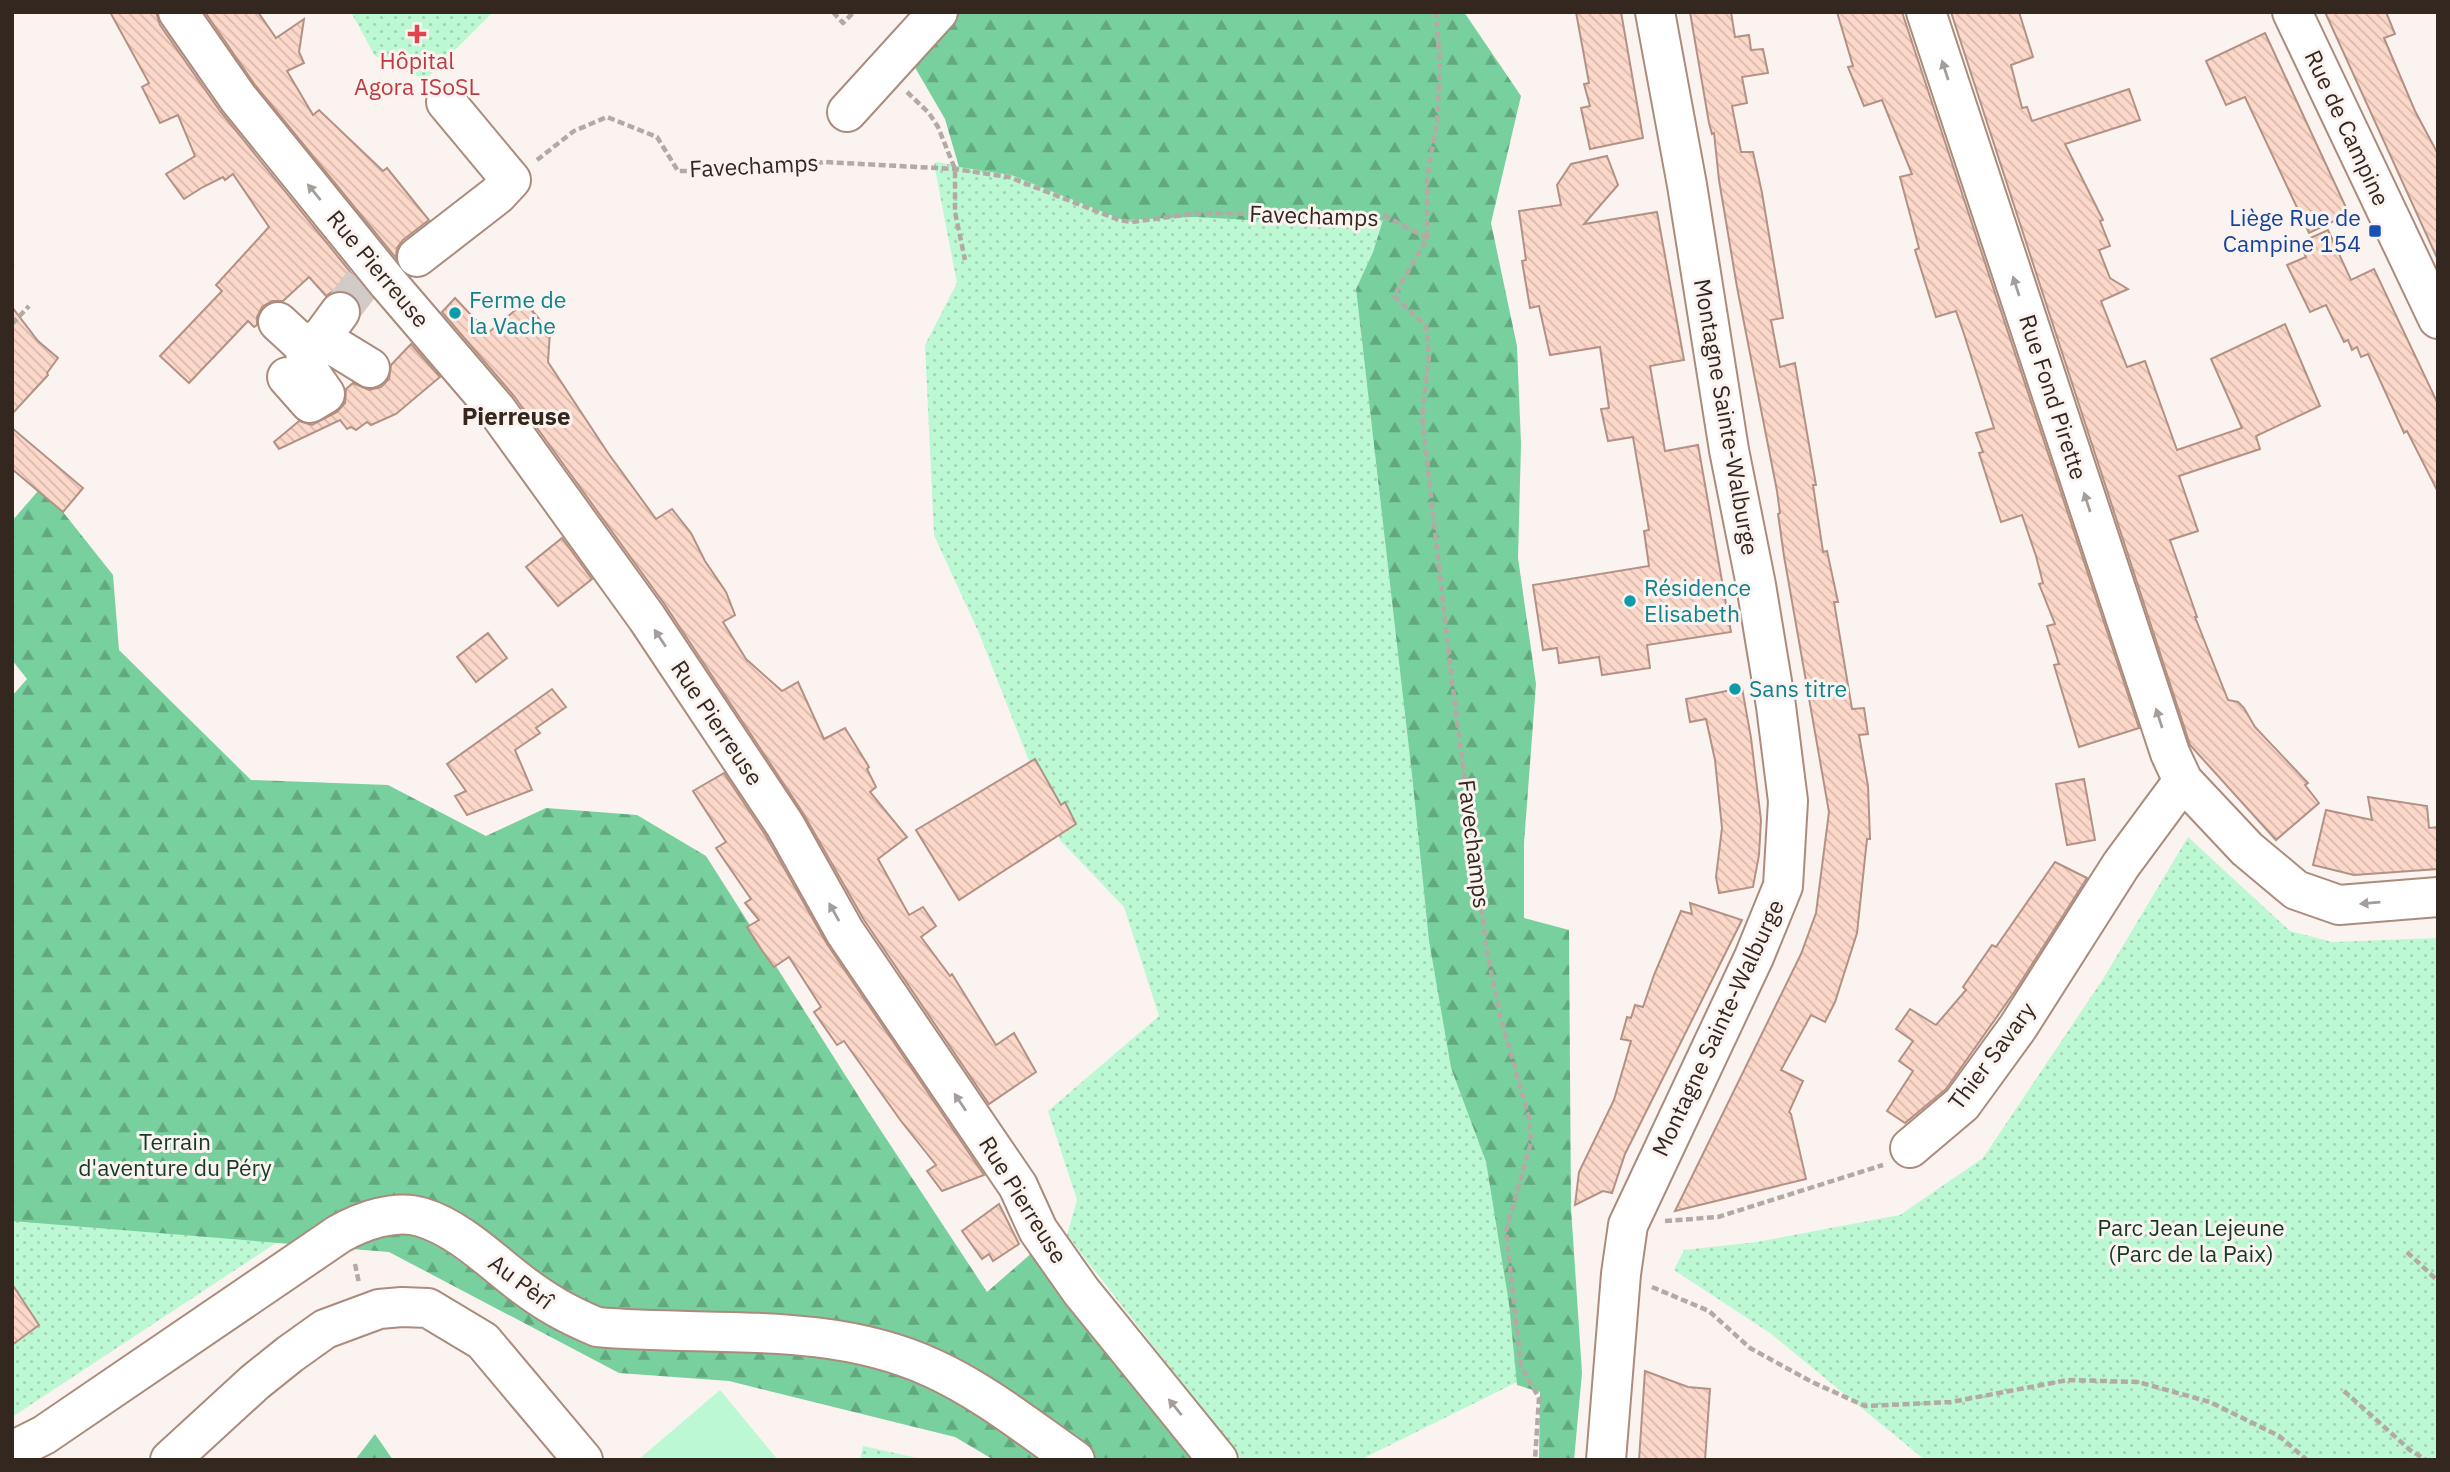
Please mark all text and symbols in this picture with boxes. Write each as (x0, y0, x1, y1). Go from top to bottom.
marker: Hôpital Agora ISoSL (407, 24, 427, 44)
place label: Hôpital Agora ISoSL (354, 45, 480, 101)
street label: Rue de Campine (2299, 45, 2397, 210)
one-way arrow (1939, 59, 1949, 80)
street label: Favechamps (689, 147, 819, 183)
one-way arrow (307, 184, 322, 202)
street label: Favechamps (1249, 198, 1379, 232)
place label: Liège Rue de Campine 154 (2223, 202, 2361, 258)
street label: Rue Pierreuse (321, 203, 437, 333)
marker: Liège Rue de Campine 154 (2367, 223, 2383, 239)
one-way arrow (2010, 275, 2021, 296)
street label: Montagne Sainte-Walburge (1688, 276, 1766, 557)
place label: Ferme de la Vache (469, 284, 566, 340)
marker: Ferme de la Vache (447, 305, 463, 321)
street label: Rue Fond Pirette (2013, 310, 2095, 483)
district label: Pierreuse (462, 400, 570, 432)
one-way arrow (2081, 491, 2092, 512)
place label: Résidence Elisabeth (1644, 572, 1751, 628)
marker: Résidence Elisabeth (1622, 593, 1638, 609)
one-way arrow (654, 628, 667, 647)
street label: Rue Pierreuse (665, 654, 771, 791)
place label: Sans titre (1749, 673, 1847, 703)
marker: Sans titre (1727, 681, 1743, 697)
one-way arrow (2153, 707, 2163, 728)
street label: Favechamps (1452, 778, 1498, 910)
street label: Montagne Sainte-Walburge (1644, 894, 1790, 1161)
one-way arrow (2359, 898, 2381, 909)
one-way arrow (828, 903, 840, 922)
street label: Thier Savary (1941, 995, 2042, 1115)
one-way arrow (953, 1093, 967, 1111)
park label: Terrain d'aventure du Péry (78, 1126, 272, 1182)
street label: Rue Pierreuse (973, 1130, 1075, 1269)
park label: Parc Jean Lejeune (Parc de la Paix) (2097, 1212, 2285, 1268)
street label: Au Pèrî (483, 1247, 561, 1316)
one-way arrow (1168, 1398, 1183, 1415)

